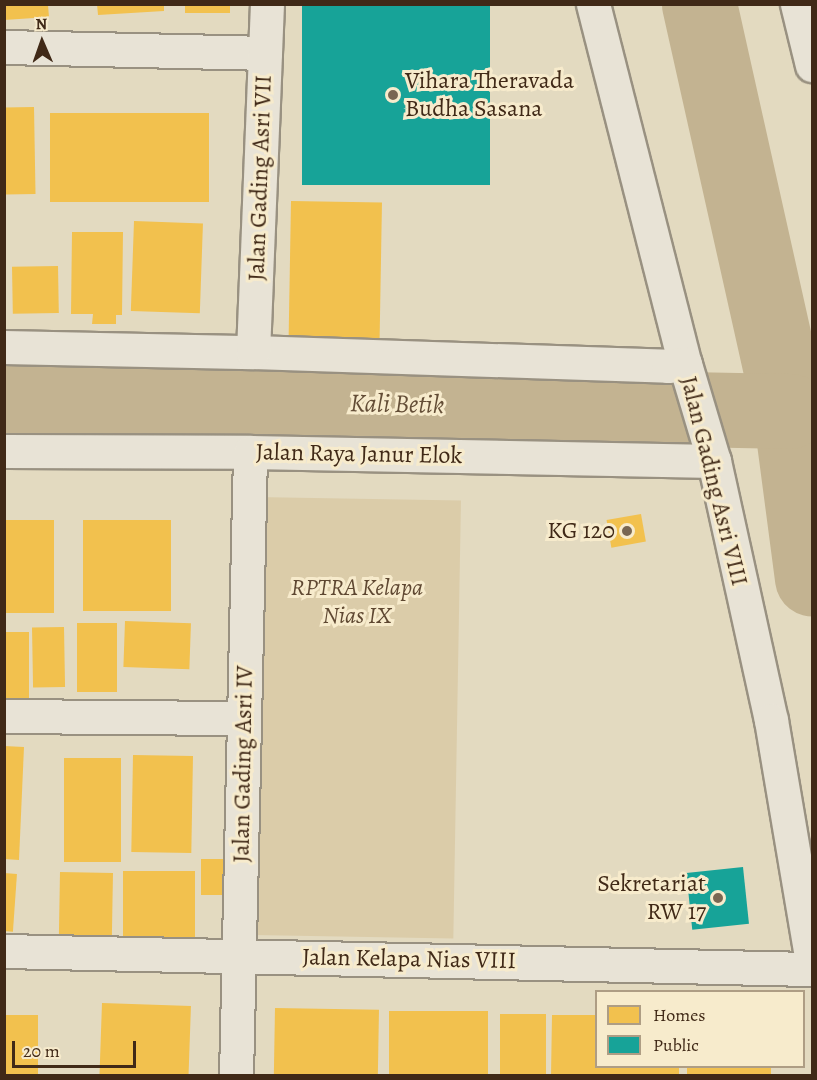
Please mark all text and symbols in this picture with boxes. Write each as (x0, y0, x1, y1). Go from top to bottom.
north arrow (12, 12, 72, 72)
text: N (35, 13, 48, 35)
place label: Vihara Theravada Budha Sasana (405, 67, 574, 123)
street label: Jalan Gading Asri VII (242, 74, 278, 282)
marker: Vihara Theravada Budha Sasana (386, 88, 400, 102)
street label: Jalan Gading Asri VIII (674, 373, 754, 589)
water label: Kali Betik (350, 388, 444, 420)
street label: Jalan Raya Janur Elok (255, 438, 463, 470)
place label: KG 120 (547, 517, 615, 545)
marker: KG 120 (620, 524, 634, 538)
park label: RPTRA Kelapa Nias IX (291, 574, 423, 630)
street label: Jalan Gading Asri IV (227, 665, 259, 863)
place label: Sekretariat RW 17 (597, 870, 706, 926)
marker: Sekretariat RW 17 (711, 891, 725, 905)
street label: Jalan Kelapa Nias VIII (302, 943, 516, 975)
legend (595, 990, 805, 1068)
text: Homes (653, 1003, 705, 1027)
scale bar (15, 1029, 140, 1067)
text: Public (653, 1033, 699, 1057)
text: 20 m (23, 1039, 60, 1063)

